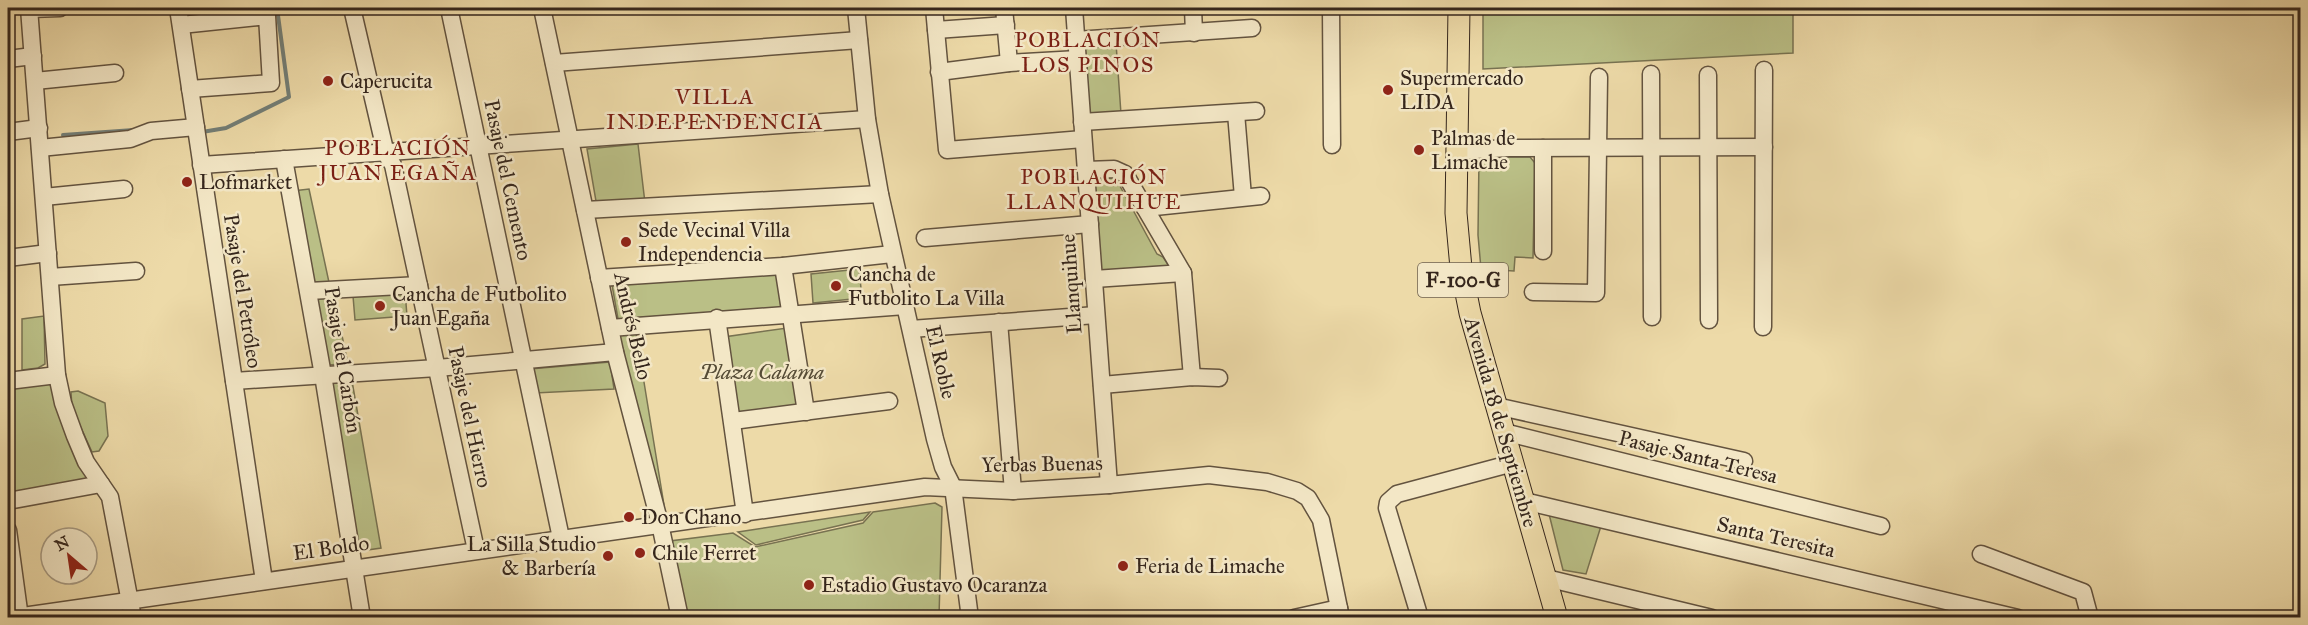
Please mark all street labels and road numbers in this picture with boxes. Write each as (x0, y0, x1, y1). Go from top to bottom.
street label: Pasaje del Cemento (478, 97, 538, 263)
street label: Pasaje del Petróleo (218, 212, 268, 370)
street label: Llanquihue (1055, 233, 1087, 335)
road number: F-100-G (1418, 263, 1508, 297)
street label: Andrés Bello (608, 269, 658, 382)
street label: Pasaje del Carbón (319, 285, 367, 435)
street label: Avenida 18 de Septiembre (1458, 313, 1544, 531)
street label: El Roble (920, 323, 962, 402)
street label: Pasaje del Hierro (442, 344, 498, 490)
street label: Pasaje Santa Teresa (1616, 425, 1780, 489)
street label: Yerbas Buenas (981, 450, 1103, 478)
street label: Santa Teresita (1714, 511, 1838, 563)
street label: El Boldo (291, 530, 371, 566)

